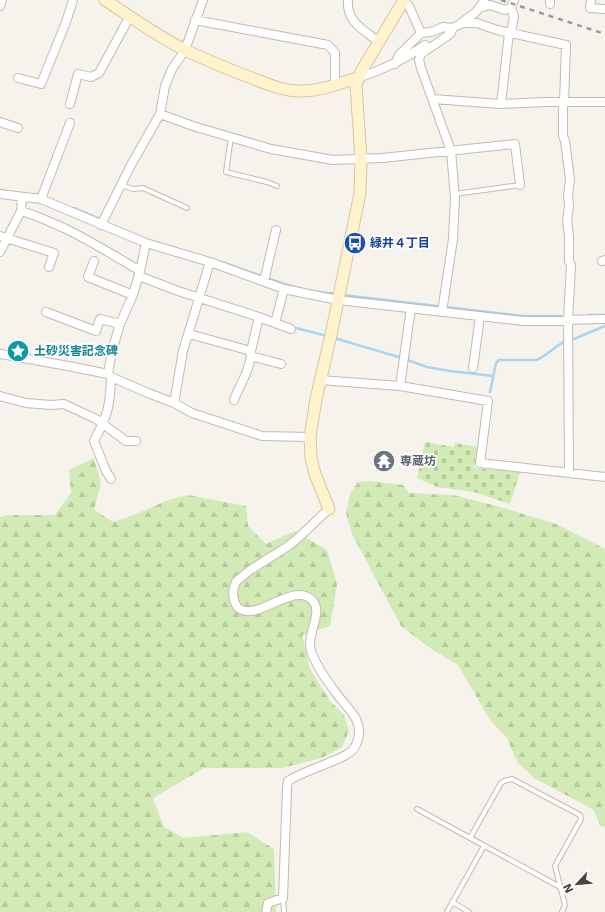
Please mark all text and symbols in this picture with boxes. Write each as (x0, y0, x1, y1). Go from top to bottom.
bus stop icon: 緑井４丁目 (342, 230, 368, 256)
place label: 緑井４丁目 (370, 236, 430, 250)
place icon: 土砂災害記念碑 (5, 338, 31, 364)
place label: 土砂災害記念碑 (34, 344, 118, 358)
temple icon: 専蔵坊 (371, 448, 397, 474)
place label: 専蔵坊 (400, 454, 436, 468)
north arrow (557, 864, 597, 904)
text: N (561, 881, 576, 895)

